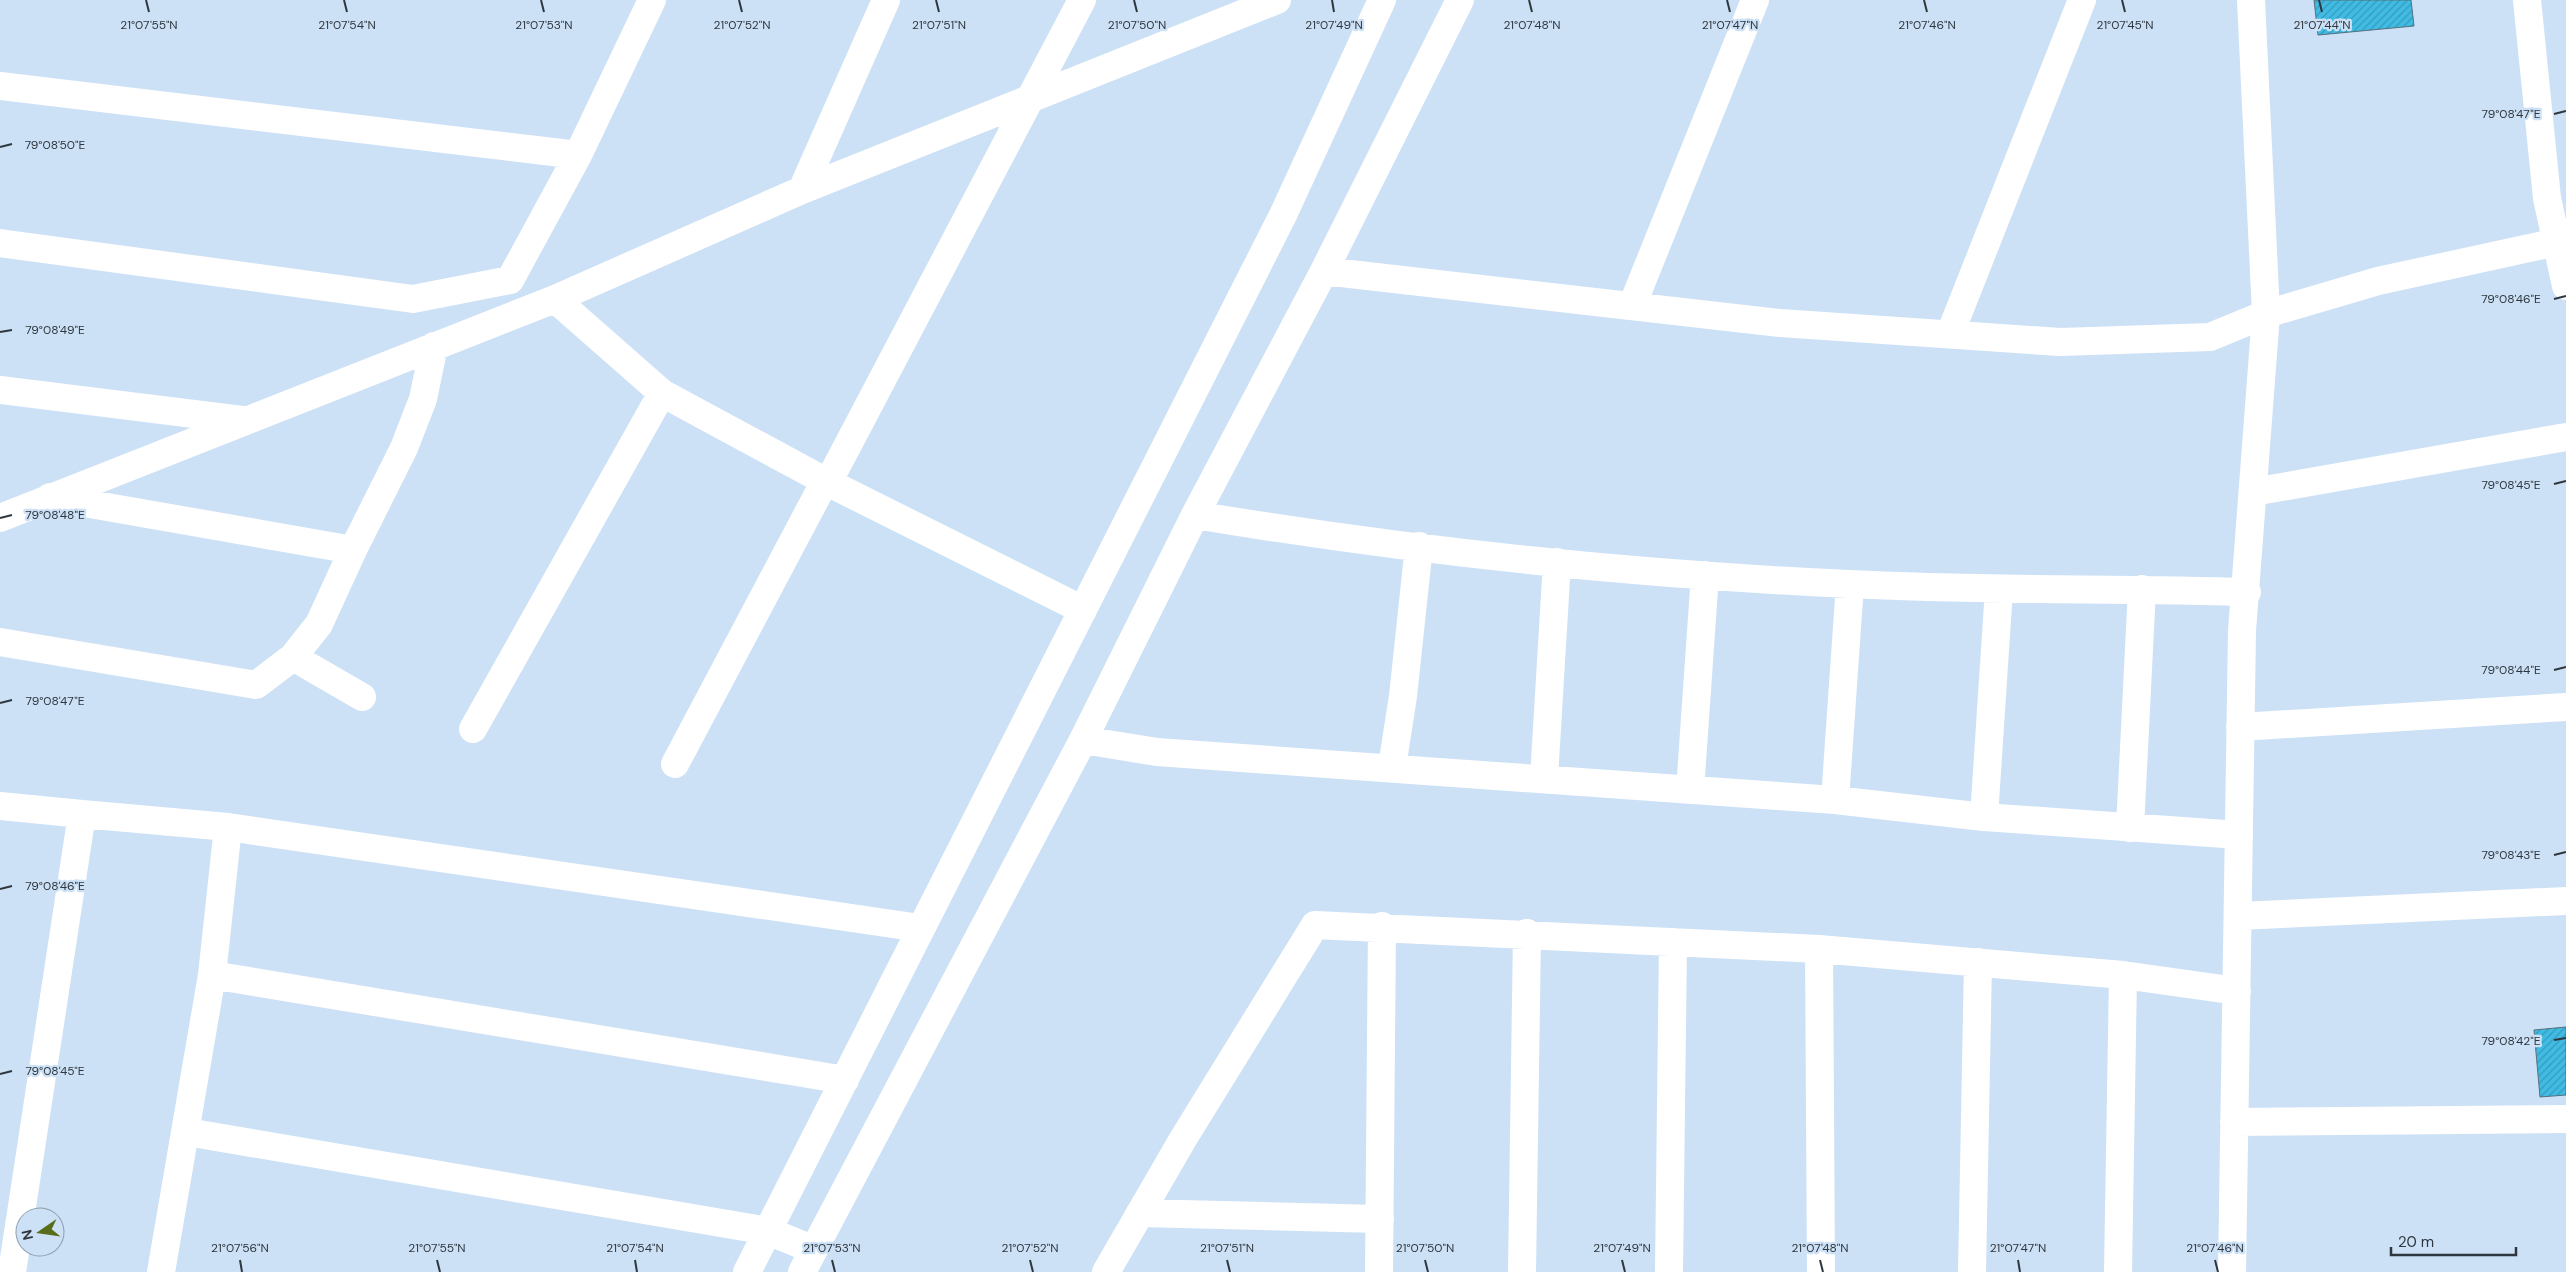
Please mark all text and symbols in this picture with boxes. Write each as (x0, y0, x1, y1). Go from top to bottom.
text: 21°07'55"N (120, 17, 178, 33)
text: 21°07'54"N (318, 17, 376, 33)
text: 21°07'53"N (515, 17, 573, 33)
text: 21°07'52"N (714, 17, 770, 33)
text: 21°07'51"N (912, 17, 966, 33)
text: 21°07'50"N (1108, 17, 1166, 33)
text: 21°07'49"N (1305, 17, 1363, 33)
text: 21°07'48"N (1503, 17, 1561, 33)
text: 21°07'47"N (1702, 17, 1758, 33)
text: 21°07'46"N (1898, 17, 1956, 33)
text: 21°07'45"N (2096, 17, 2154, 33)
text: 21°07'44"N (2293, 17, 2351, 33)
text: 79°08'47"E (2482, 106, 2541, 122)
text: 79°08'50"E (25, 137, 86, 153)
text: 79°08'46"E (2481, 291, 2541, 307)
text: 79°08'49"E (25, 322, 85, 338)
text: 79°08'45"E (2481, 477, 2541, 493)
text: 79°08'48"E (25, 507, 85, 523)
text: 79°08'44"E (2481, 662, 2541, 678)
text: 79°08'47"E (26, 693, 85, 709)
text: 79°08'43"E (2481, 847, 2541, 863)
text: 79°08'46"E (25, 878, 85, 894)
text: 79°08'42"E (2482, 1033, 2541, 1049)
text: 79°08'45"E (25, 1063, 85, 1079)
north arrow (15, 1207, 65, 1257)
scale bar (2391, 1224, 2516, 1256)
text: N (17, 1228, 37, 1242)
text: 20 m (2398, 1232, 2434, 1252)
text: 21°07'56"N (211, 1240, 269, 1256)
text: 21°07'55"N (408, 1240, 466, 1256)
text: 21°07'54"N (606, 1240, 664, 1256)
text: 21°07'53"N (803, 1240, 861, 1256)
text: 21°07'52"N (1002, 1240, 1058, 1256)
text: 21°07'51"N (1200, 1240, 1254, 1256)
text: 21°07'50"N (1396, 1240, 1454, 1256)
text: 21°07'49"N (1593, 1240, 1651, 1256)
text: 21°07'48"N (1791, 1240, 1849, 1256)
text: 21°07'47"N (1990, 1240, 2046, 1256)
text: 21°07'46"N (2186, 1240, 2244, 1256)

